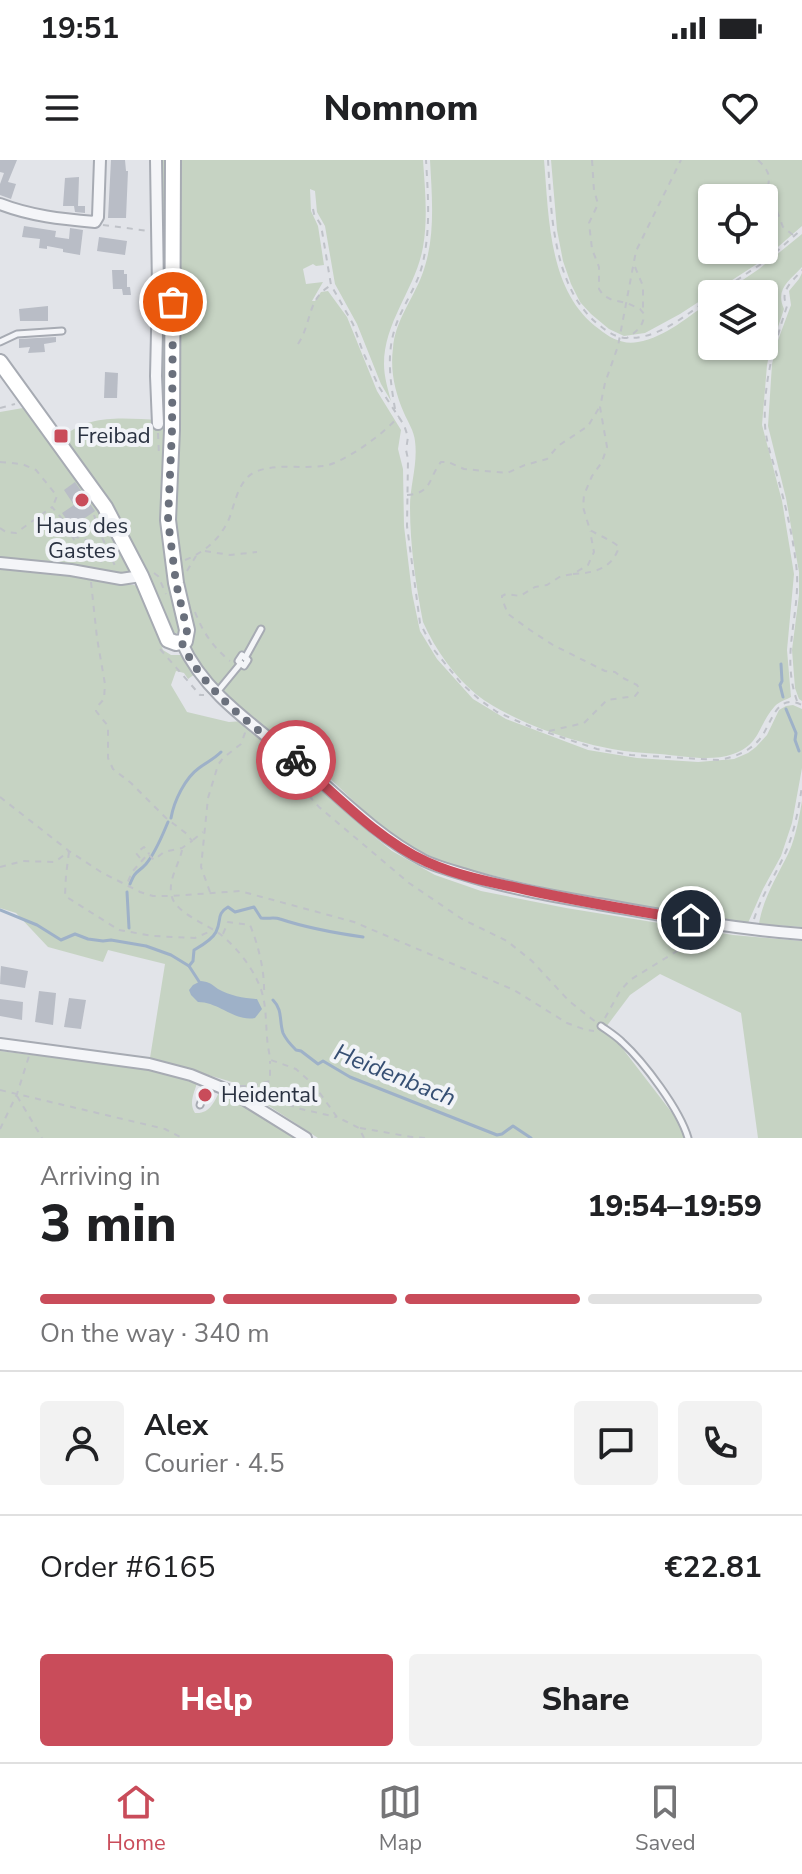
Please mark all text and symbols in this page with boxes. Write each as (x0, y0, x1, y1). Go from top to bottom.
text: 19:51 (40, 8, 119, 49)
text: Nomnom (324, 84, 478, 133)
icon: menu (40, 86, 84, 130)
icon: heart (718, 86, 762, 130)
map controls (698, 184, 778, 360)
button: locate (698, 184, 778, 264)
pin (139, 268, 207, 336)
icon: bag (151, 280, 195, 324)
button: layers (698, 280, 778, 360)
place label: Freibad (77, 421, 151, 451)
marker: Freibad (52, 427, 70, 445)
marker: Haus des Gastes (73, 491, 91, 509)
place label: Haus des Gastes (36, 511, 128, 566)
courier (256, 720, 336, 800)
icon: bike (274, 738, 318, 782)
pin (657, 886, 725, 954)
icon: home (669, 898, 713, 942)
water label: Heidenbach (329, 1036, 461, 1114)
place label: Heidental (221, 1080, 318, 1110)
marker: Heidental (196, 1086, 214, 1104)
text: Arriving in (40, 1159, 161, 1194)
text: 19:54–19:59 (587, 1186, 762, 1227)
text: 3 min (40, 1188, 177, 1259)
text: On the way · 340 m (40, 1316, 269, 1351)
button: person (40, 1401, 124, 1485)
button: chat (574, 1401, 658, 1485)
button: phone (678, 1401, 762, 1485)
text: Alex (144, 1405, 208, 1446)
text: Courier · 4.5 (144, 1446, 285, 1481)
text: Order #6165 (40, 1547, 215, 1588)
text: €22.81 (665, 1547, 762, 1588)
button: Help (40, 1654, 393, 1746)
button: Share (409, 1654, 762, 1746)
tab: Home (106, 1780, 166, 1858)
tab: Map (378, 1780, 422, 1858)
tab: Saved (635, 1780, 696, 1858)

